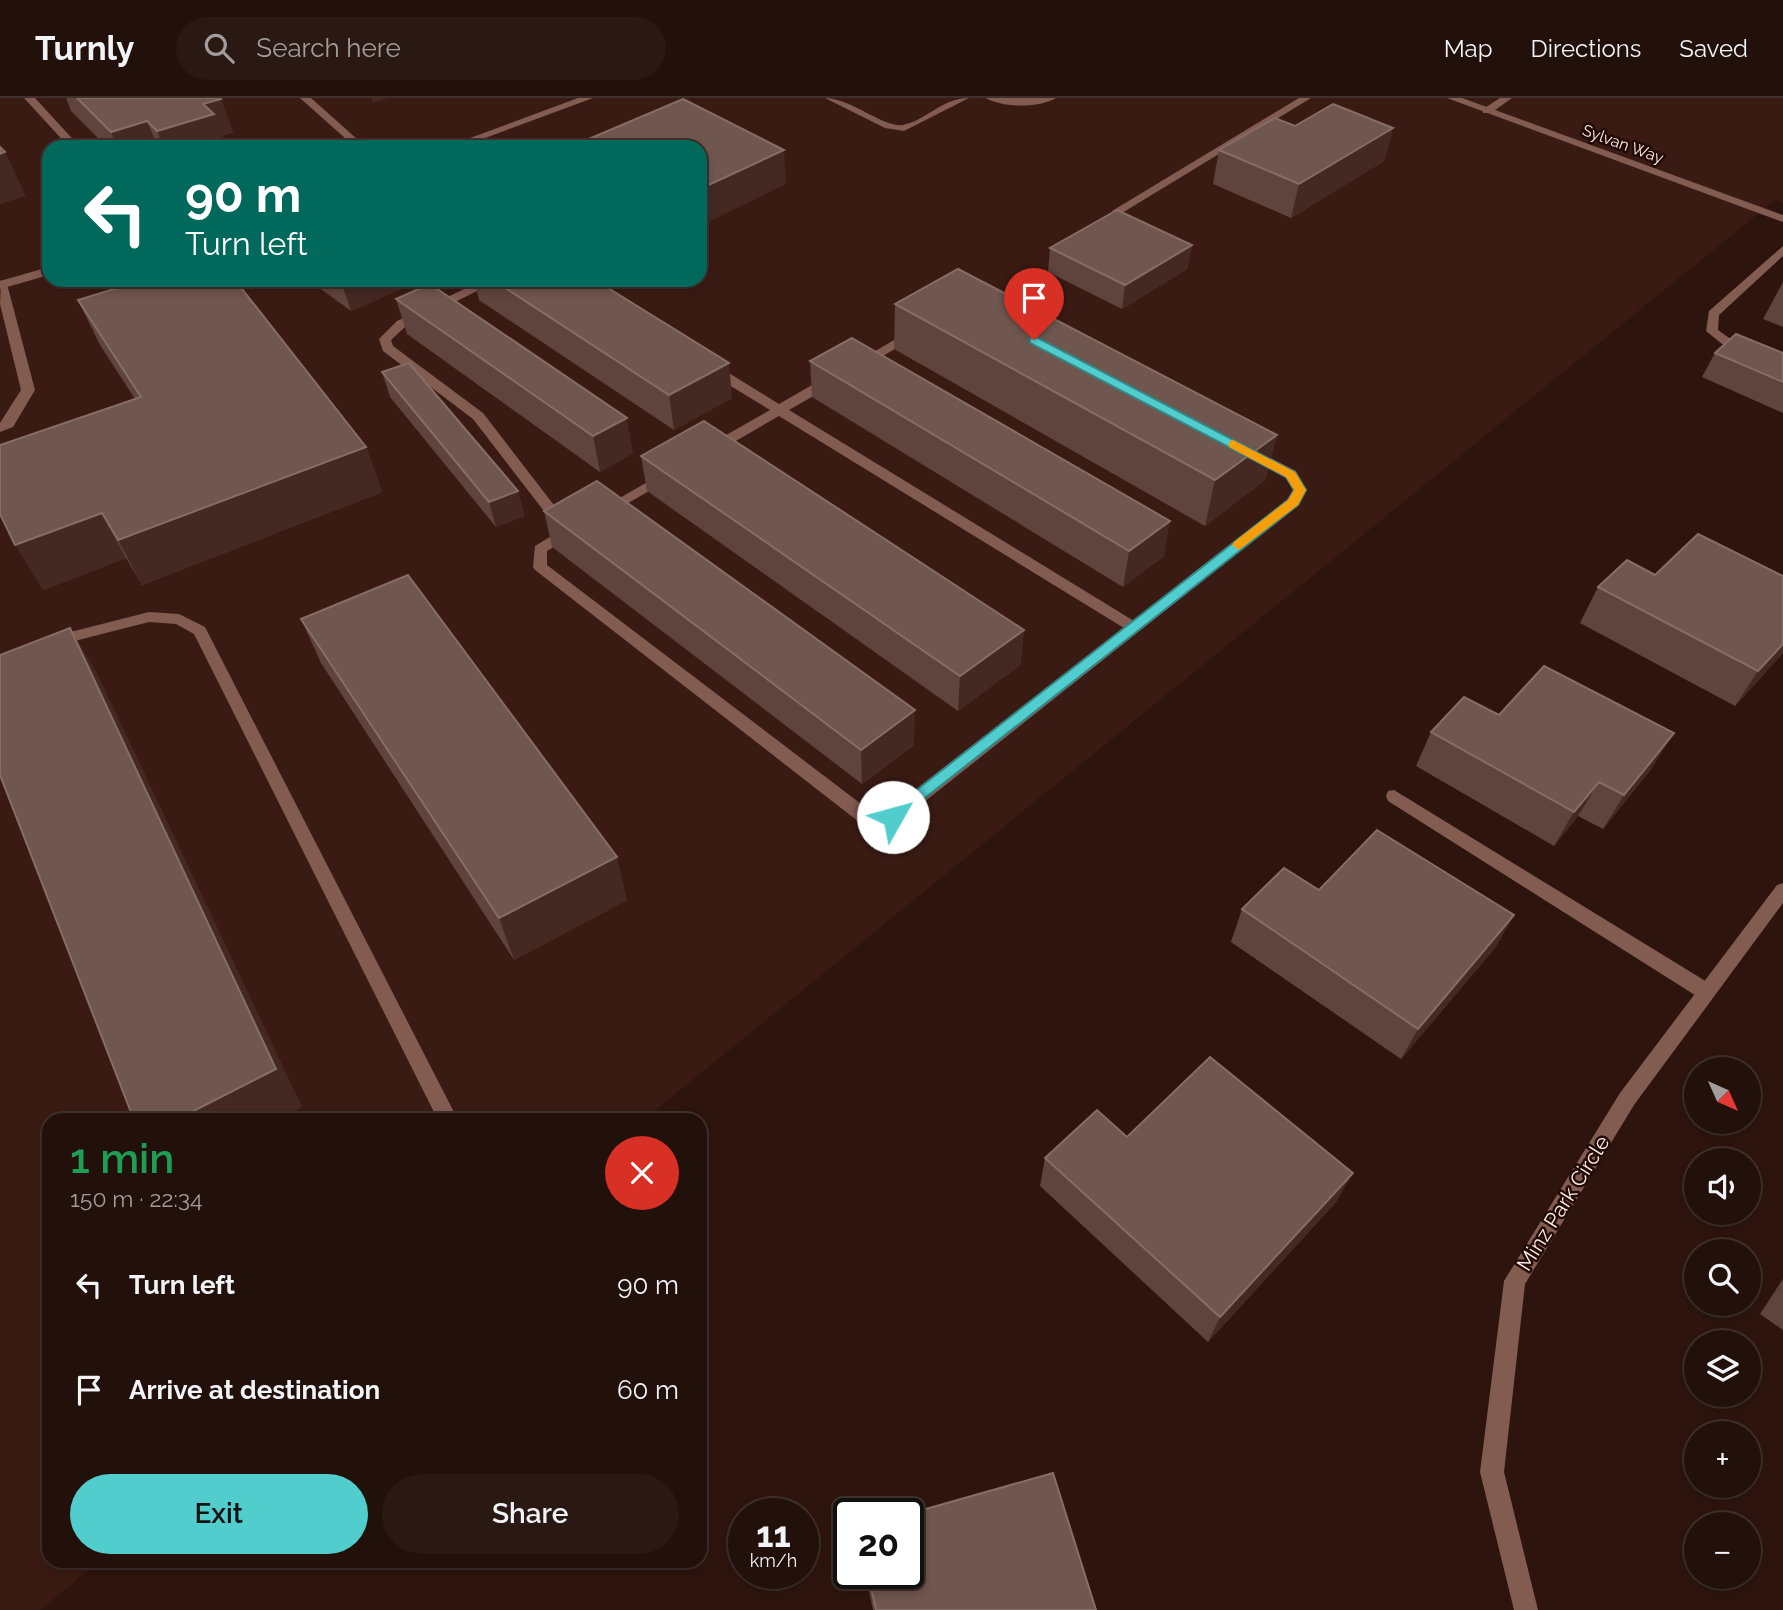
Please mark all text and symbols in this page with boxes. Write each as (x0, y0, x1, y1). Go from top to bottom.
search box (176, 17, 666, 80)
text: Turnly (35, 29, 134, 68)
icon: search (200, 29, 238, 67)
text: Search here (256, 33, 401, 63)
text: Map (1444, 34, 1493, 63)
text: Directions (1531, 34, 1641, 63)
text: Saved (1679, 34, 1748, 63)
street label: Sylvan Way (1580, 121, 1667, 168)
text: 90 m (185, 166, 301, 223)
icon: left (70, 168, 161, 259)
text: Turn left (185, 225, 307, 262)
pin (1004, 268, 1064, 340)
icon: arrive (1015, 279, 1053, 317)
position arrow (856, 780, 930, 854)
north arrow (1684, 1057, 1760, 1134)
map controls (1684, 1057, 1761, 1589)
street label: Minz Park Circle (1511, 1131, 1615, 1275)
text: 1 min (70, 1134, 174, 1183)
button: close (605, 1136, 679, 1210)
button: sound (1684, 1148, 1761, 1225)
text: 150 m · 22:34 (70, 1185, 203, 1212)
button: search (1684, 1239, 1761, 1316)
icon: left (70, 1266, 108, 1304)
text: Turn left (129, 1270, 235, 1300)
text: 90 m (617, 1270, 679, 1300)
button: layers (1684, 1330, 1761, 1407)
icon: arrive (70, 1371, 108, 1409)
text: Arrive at destination (129, 1375, 380, 1405)
text: 60 m (617, 1375, 679, 1405)
button: + (1684, 1421, 1761, 1498)
button: Exit (70, 1474, 368, 1554)
button: Share (382, 1474, 679, 1554)
speed limit sign: 20 (833, 1498, 924, 1589)
button: − (1684, 1512, 1761, 1589)
text: 11 (756, 1514, 791, 1555)
text: km/h (750, 1550, 797, 1571)

